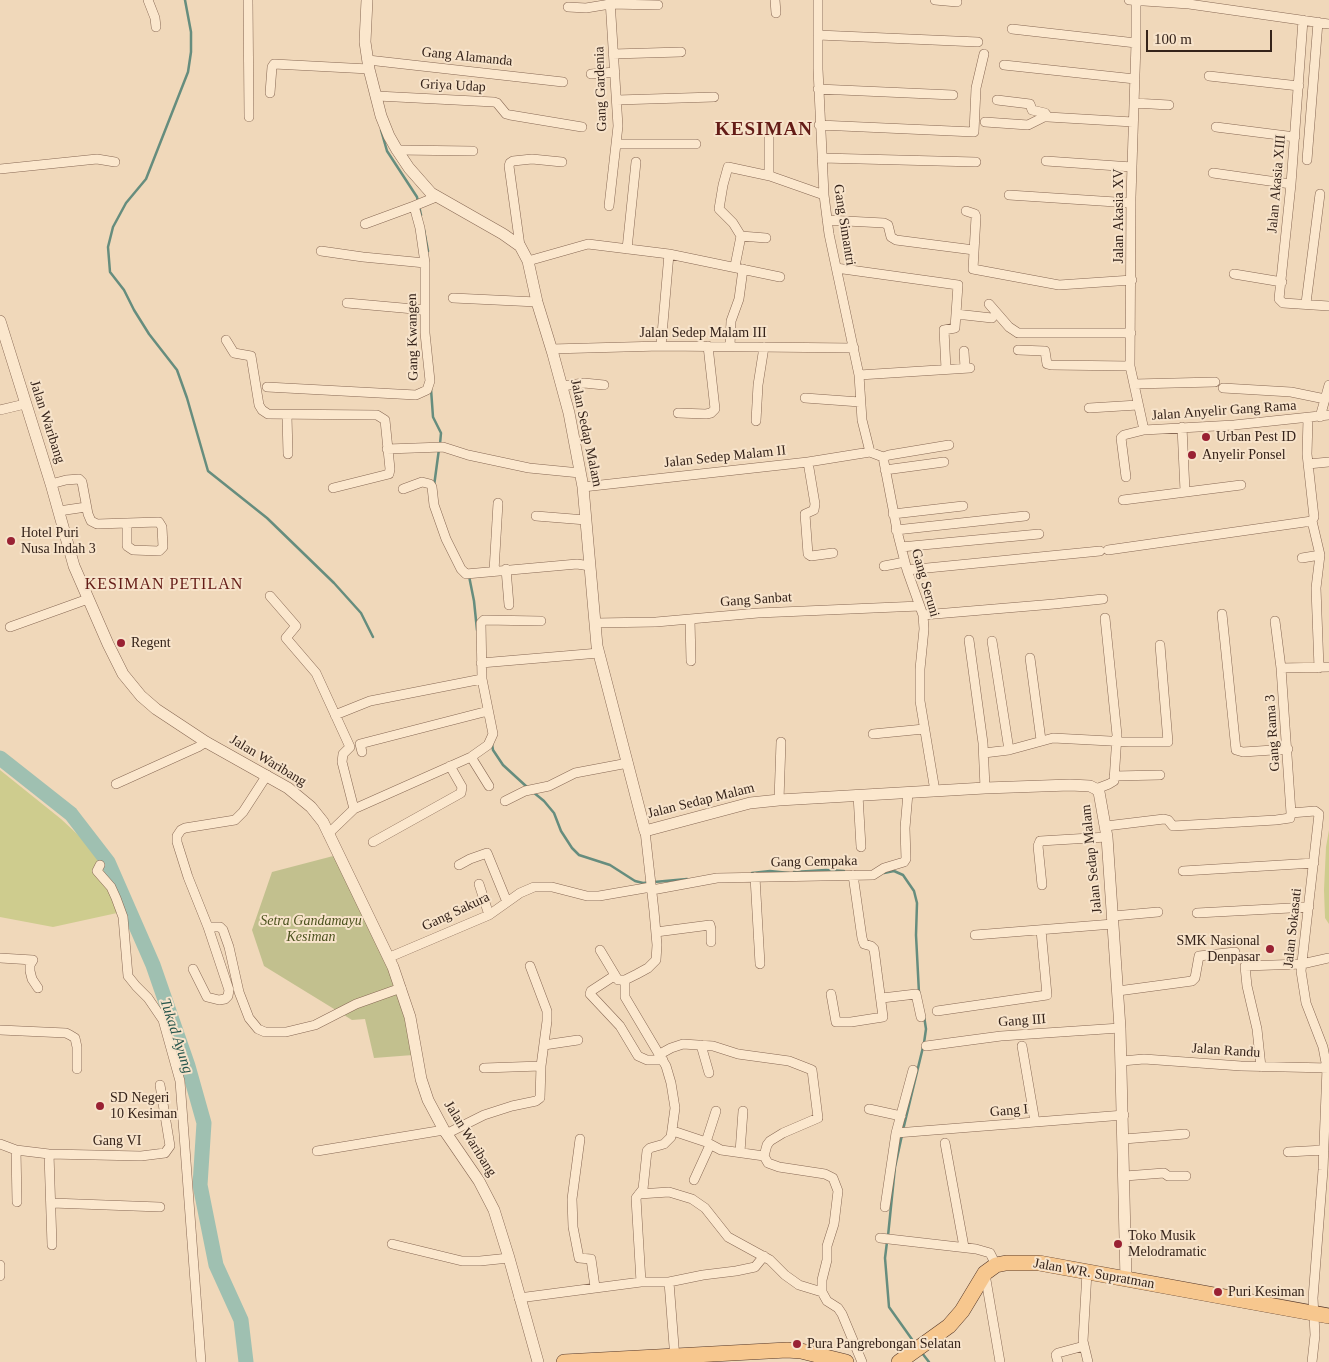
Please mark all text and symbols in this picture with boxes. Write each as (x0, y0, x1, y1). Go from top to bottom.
scale bar (1149, 20, 1275, 52)
text: 100 m (1154, 31, 1192, 47)
street label: Gang Alamanda (421, 44, 513, 70)
street label: Gang Gardenia (591, 46, 611, 132)
street label: Griya Udap (420, 76, 486, 96)
district label: KESIMAN (714, 119, 814, 141)
street label: Jalan Akasia XIII (1264, 134, 1290, 234)
street label: Jalan Akasia XV (1111, 169, 1127, 263)
street label: Gang Simantri (829, 183, 859, 267)
street label: Gang Kwangen (404, 293, 422, 381)
street label: Jalan Sedep Malam III (639, 325, 767, 341)
street label: Jalan Waribang (26, 378, 68, 466)
street label: Jalan Sedap Malam (566, 378, 606, 488)
street label: Jalan Anyelir Gang Rama (1151, 398, 1297, 424)
place label: Urban Pest ID (1216, 429, 1296, 445)
marker: Urban Pest ID (1200, 431, 1212, 443)
street label: Jalan Sedep Malam II (663, 442, 787, 472)
place label: Anyelir Ponsel (1202, 447, 1286, 463)
marker: Anyelir Ponsel (1186, 449, 1198, 461)
place label: Hotel Puri Nusa Indah 3 (21, 525, 96, 558)
marker: Hotel Puri Nusa Indah 3 (5, 535, 17, 547)
street label: Gang Seruni (907, 547, 943, 619)
district label: KESIMAN PETILAN (83, 575, 245, 595)
street label: Gang Sanbat (720, 589, 792, 611)
place label: Regent (131, 635, 171, 651)
marker: Regent (115, 637, 127, 649)
street label: Gang Rama 3 (1262, 694, 1284, 772)
street label: Jalan Waribang (227, 732, 309, 790)
street label: Jalan Sedap Malam (646, 780, 756, 822)
street label: Jalan Sedap Malam (1078, 804, 1106, 914)
street label: Gang Cempaka (771, 853, 857, 871)
street label: Jalan Sokasati (1280, 887, 1306, 969)
street label: Gang Sakura (420, 889, 492, 935)
park label: Setra Gandamayu Kesiman (260, 913, 362, 946)
place label: SMK Nasional Denpasar (1176, 933, 1260, 966)
marker: SMK Nasional Denpasar (1264, 943, 1276, 955)
water label: Tukad Ayung (155, 996, 197, 1076)
street label: Gang III (998, 1011, 1046, 1031)
street label: Jalan Randu (1191, 1040, 1261, 1062)
place label: SD Negeri 10 Kesiman (110, 1090, 177, 1122)
street label: Jalan Waribang (440, 1098, 500, 1180)
marker: SD Negeri 10 Kesiman (94, 1100, 106, 1112)
street label: Gang I (989, 1101, 1029, 1121)
street label: Gang VI (93, 1133, 141, 1149)
place label: Toko Musik Melodramatic (1128, 1228, 1207, 1260)
marker: Toko Musik Melodramatic (1112, 1238, 1124, 1250)
street label: Jalan WR. Supratman (1032, 1255, 1156, 1293)
place label: Puri Kesiman (1228, 1284, 1305, 1300)
marker: Puri Kesiman (1212, 1286, 1224, 1298)
place label: Pura Pangrebongan Selatan (807, 1336, 961, 1352)
marker: Pura Pangrebongan Selatan (791, 1338, 803, 1350)

